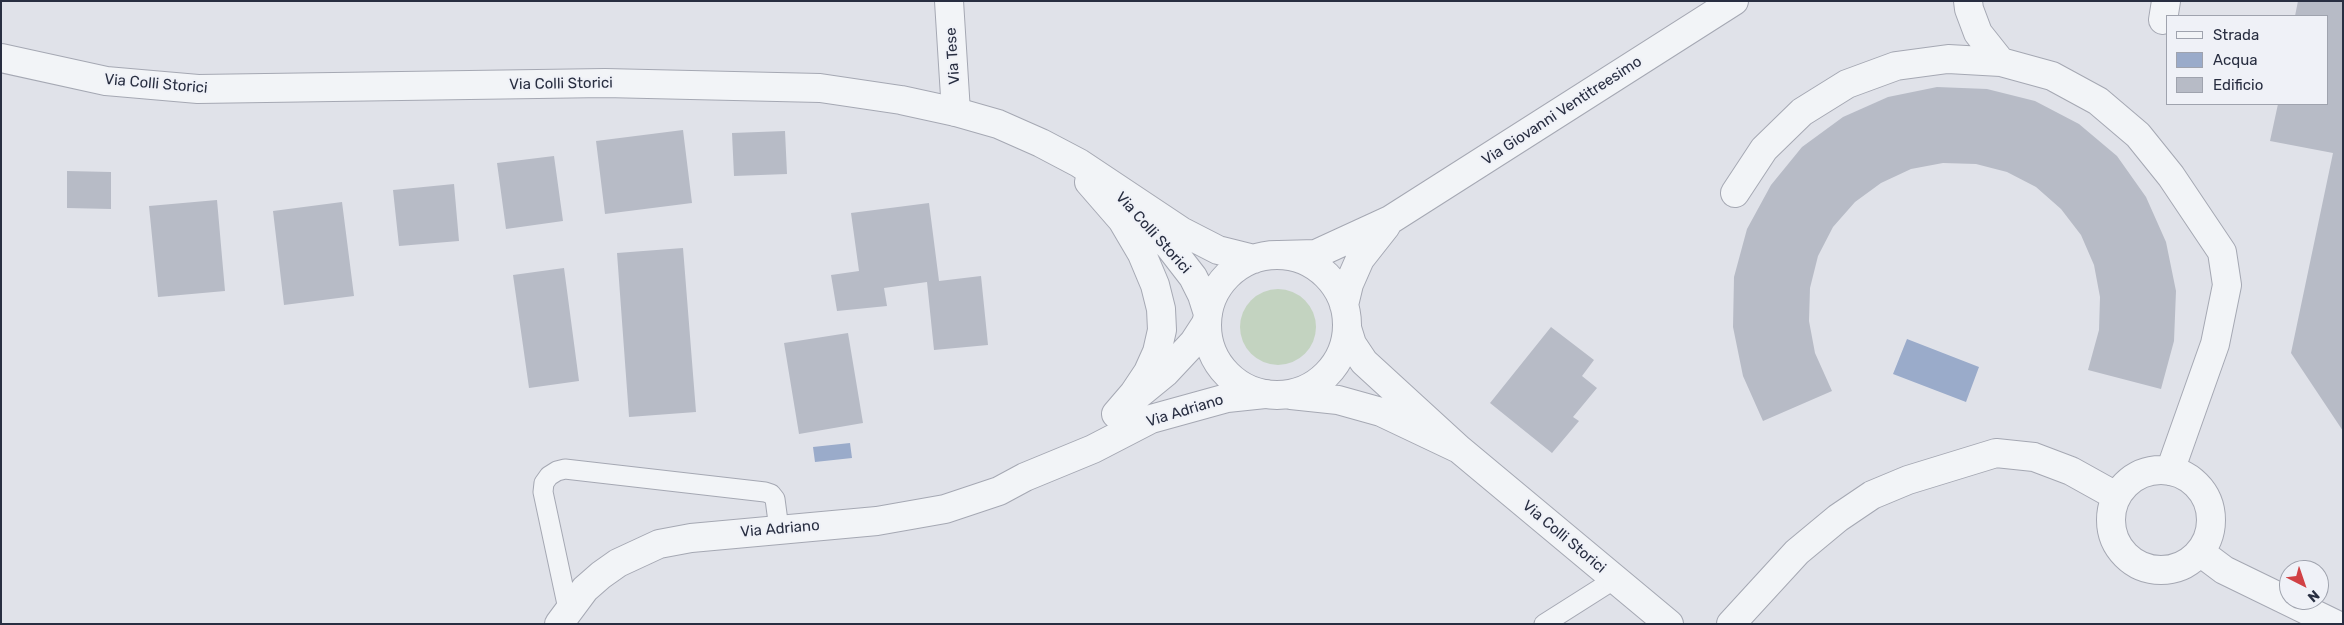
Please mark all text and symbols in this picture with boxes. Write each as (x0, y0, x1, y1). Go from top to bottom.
legend (2166, 15, 2329, 105)
text: Strada (2213, 26, 2259, 44)
street label: Via Tese (942, 27, 964, 85)
text: Acqua (2213, 51, 2258, 69)
street label: Via Giovanni Ventitreesimo (1479, 53, 1645, 169)
street label: Via Colli Storici (104, 71, 208, 97)
street label: Via Colli Storici (509, 74, 613, 94)
text: Edificio (2213, 76, 2263, 94)
street label: Via Colli Storici (1112, 188, 1194, 278)
street label: Via Adriano (1144, 391, 1226, 431)
street label: Via Colli Storici (1519, 497, 1609, 577)
street label: Via Adriano (740, 517, 820, 541)
north arrow (2279, 560, 2329, 610)
text: N (2304, 586, 2323, 606)

